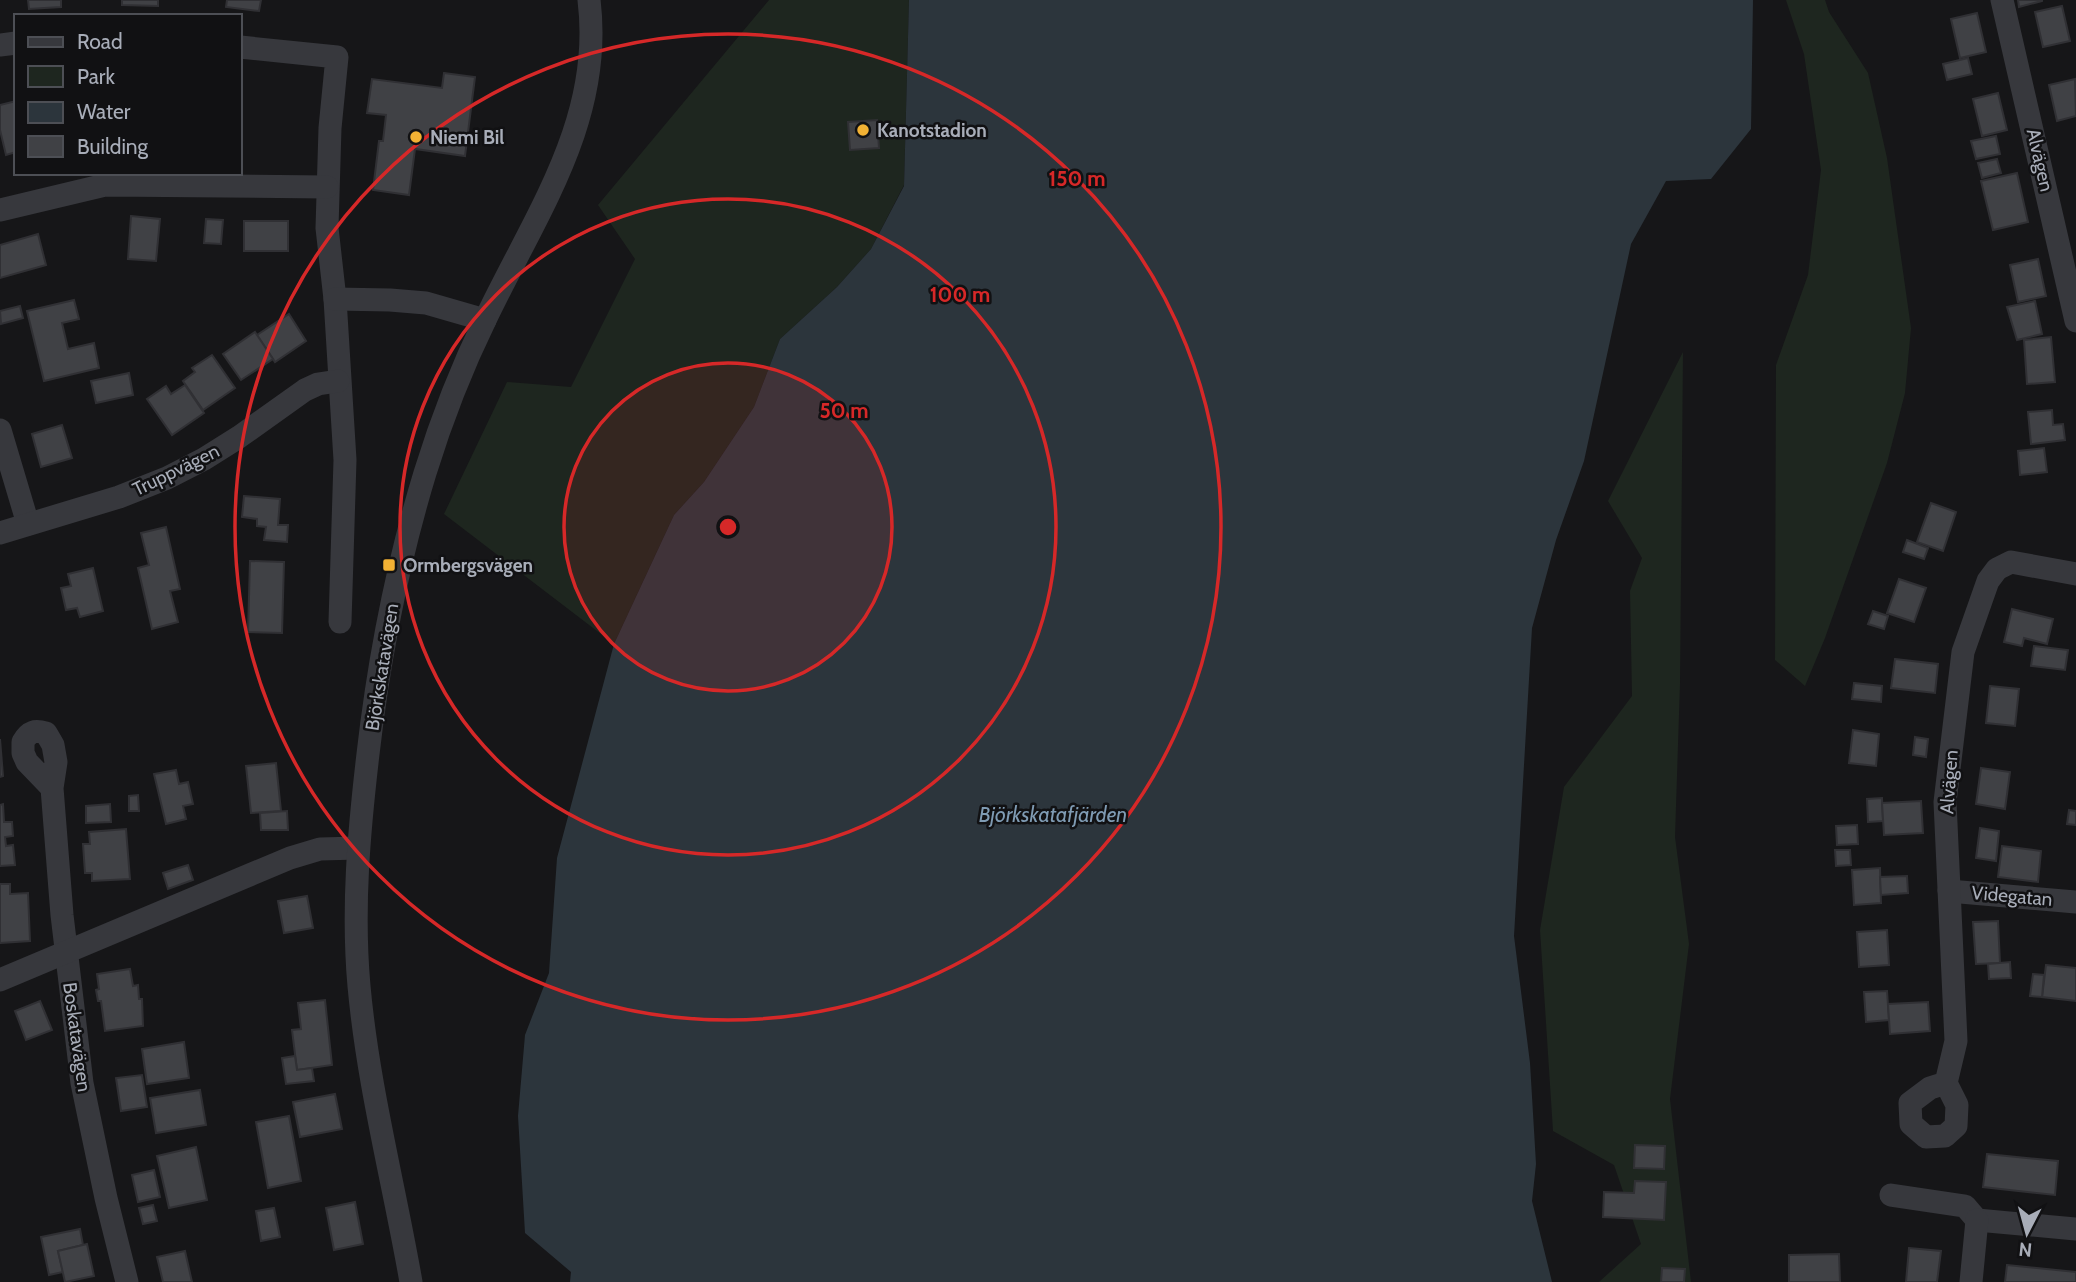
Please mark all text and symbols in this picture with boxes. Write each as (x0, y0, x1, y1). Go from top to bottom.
legend (14, 14, 242, 175)
text: Road (77, 29, 123, 54)
text: Park (77, 64, 115, 89)
text: Water (77, 99, 131, 124)
place label: Kanotstadion (877, 119, 987, 142)
marker: Kanotstadion (855, 122, 871, 138)
place label: Niemi Bil (430, 126, 504, 149)
street label: Alvägen (2022, 126, 2058, 194)
marker: Niemi Bil (408, 129, 424, 145)
text: Building (77, 134, 149, 159)
text: 150 m (1049, 166, 1105, 191)
text: 100 m (930, 282, 990, 307)
text: 50 m (819, 398, 869, 423)
street label: Truppvägen (129, 439, 223, 501)
centre of rings (716, 515, 740, 539)
place label: Ormbergsvägen (403, 554, 533, 577)
marker: Ormbergsvägen (381, 557, 397, 573)
street label: Björkskatavägen (361, 602, 403, 732)
street label: Alvägen (1935, 749, 1963, 815)
water label: Björkskatafjärden (979, 802, 1127, 828)
street label: Videgatan (1971, 881, 2053, 911)
street label: Boskatavägen (58, 981, 96, 1093)
north arrow (1992, 1198, 2062, 1268)
text: N (2017, 1237, 2033, 1262)

